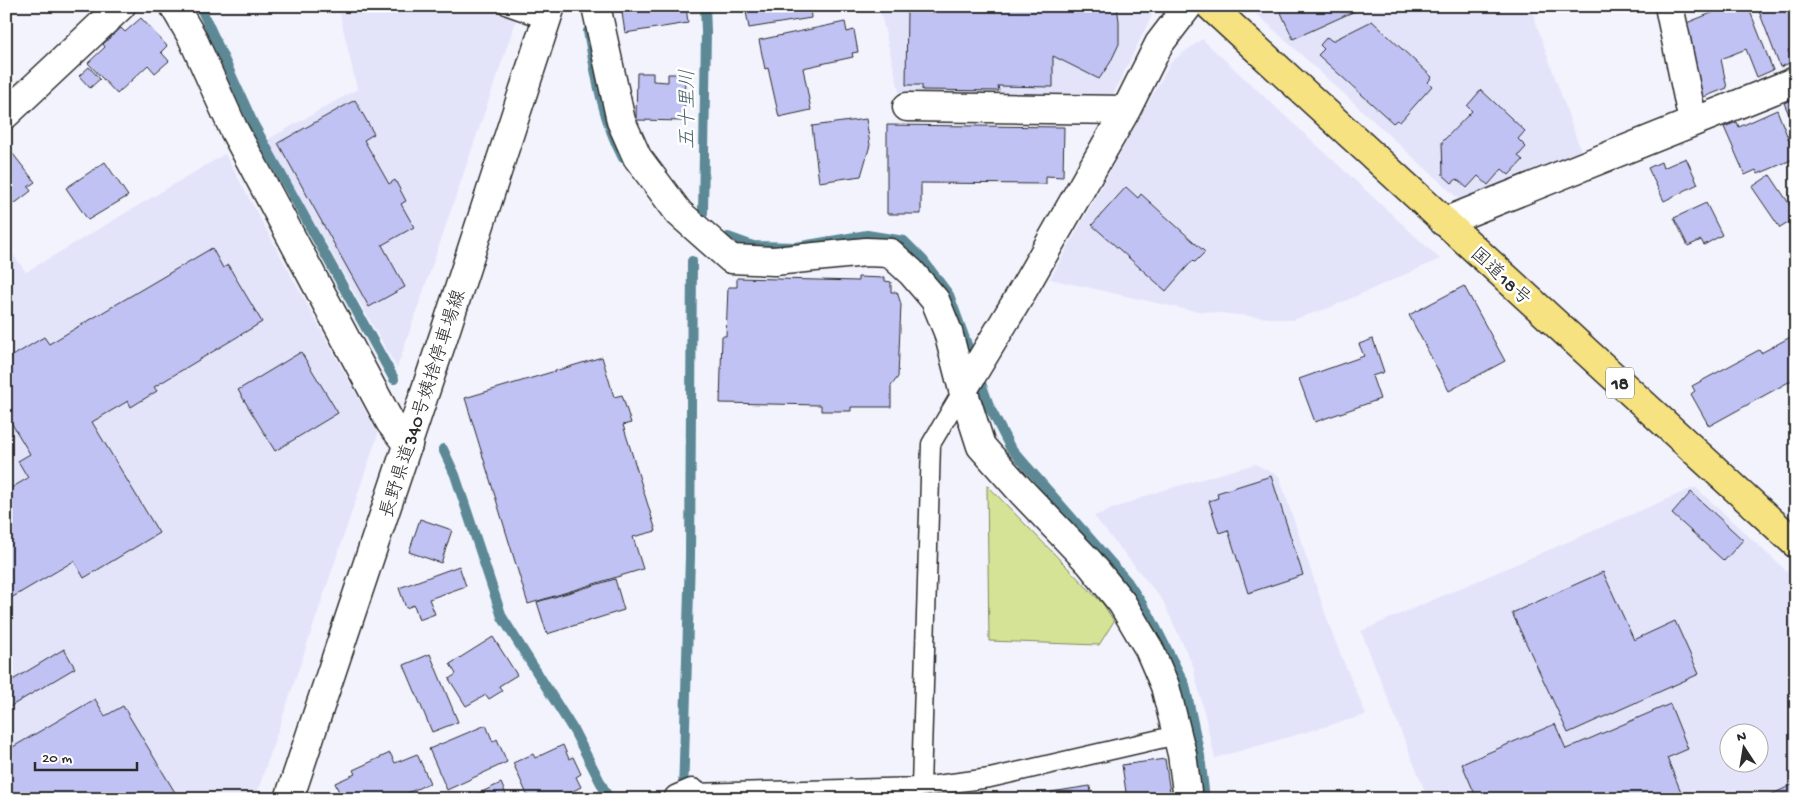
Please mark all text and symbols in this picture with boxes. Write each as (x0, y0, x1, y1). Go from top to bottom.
water label: 五十里川 (677, 69, 701, 149)
street label: 国道18号 (1464, 243, 1536, 312)
street label: 長野県道340号姨捨停車場線 (376, 287, 472, 521)
road number: 18 (1606, 368, 1634, 398)
north arrow (1720, 722, 1770, 772)
text: N (1736, 728, 1748, 747)
scale bar (35, 740, 138, 772)
text: 20 m (42, 750, 72, 768)

